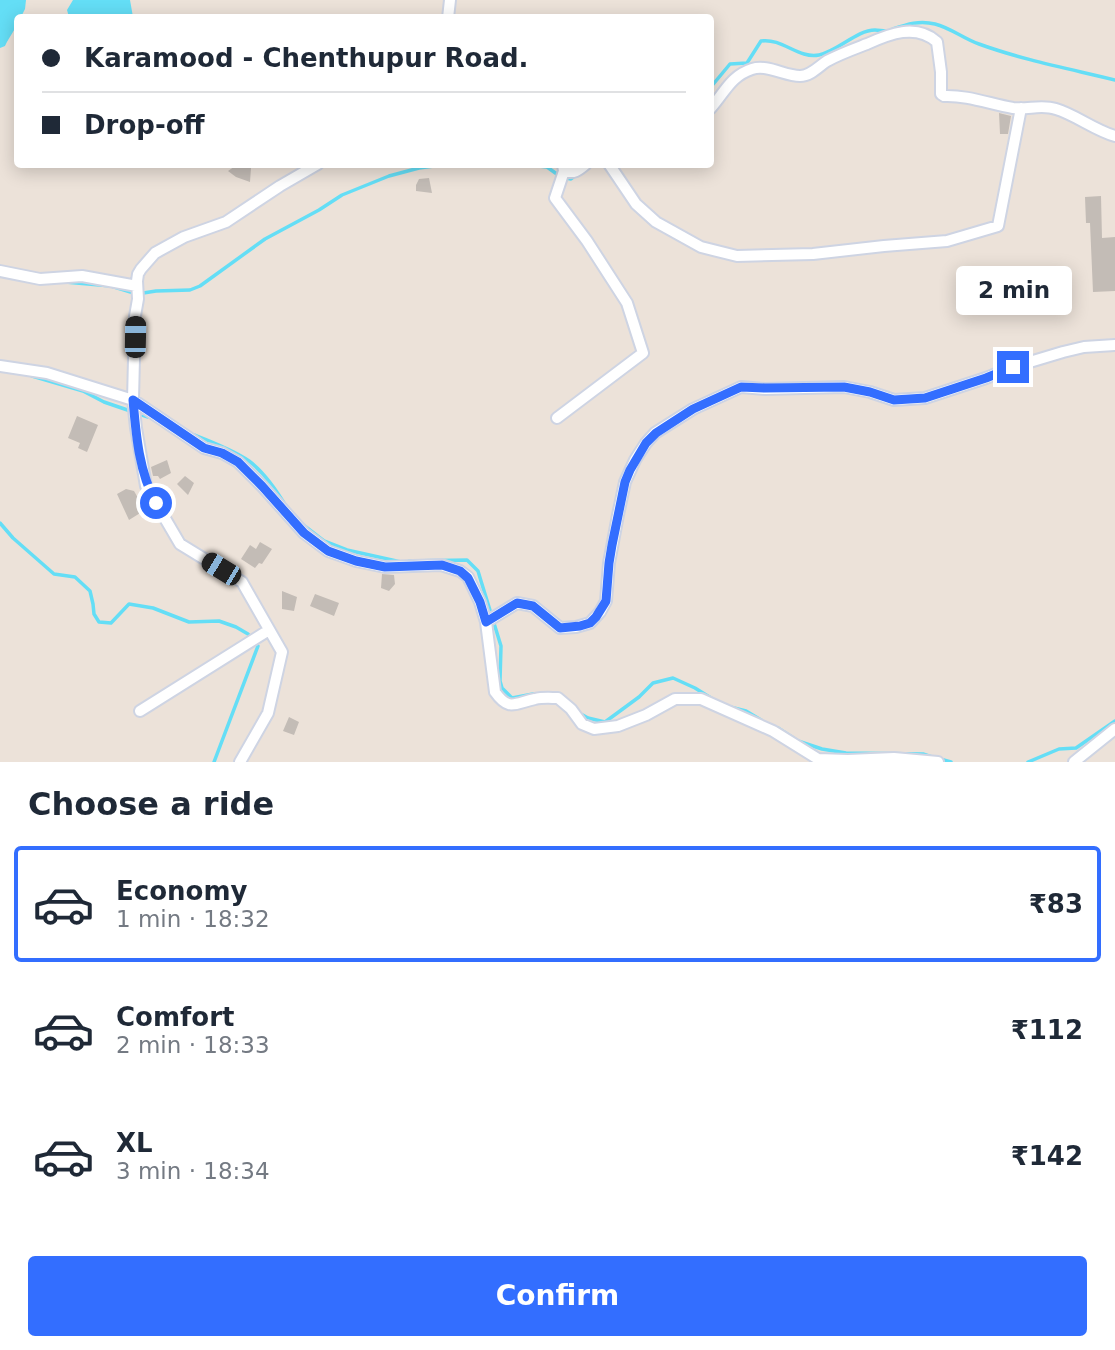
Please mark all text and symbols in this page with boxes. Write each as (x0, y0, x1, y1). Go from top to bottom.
text: Karamood - Chenthupur Road. (84, 43, 528, 73)
text: Drop-off (84, 110, 205, 140)
callout: 2 min (955, 266, 1071, 314)
text: 2 min (978, 277, 1050, 303)
car (125, 316, 146, 358)
route end (997, 351, 1029, 383)
route start (140, 487, 172, 519)
car (198, 549, 245, 589)
text: Choose a ride (28, 785, 274, 823)
icon: car (32, 873, 95, 936)
text: Economy (116, 876, 247, 906)
text: ₹83 (1029, 889, 1083, 919)
text: 1 min · 18:32 (116, 906, 270, 932)
icon: car (32, 999, 95, 1062)
text: Comfort (116, 1002, 234, 1032)
text: ₹112 (1011, 1015, 1083, 1045)
text: 2 min · 18:33 (116, 1032, 270, 1058)
icon: car (32, 1125, 95, 1188)
text: XL (116, 1128, 153, 1158)
text: ₹142 (1011, 1141, 1083, 1171)
text: 3 min · 18:34 (116, 1158, 270, 1184)
button: Confirm (28, 1256, 1087, 1336)

